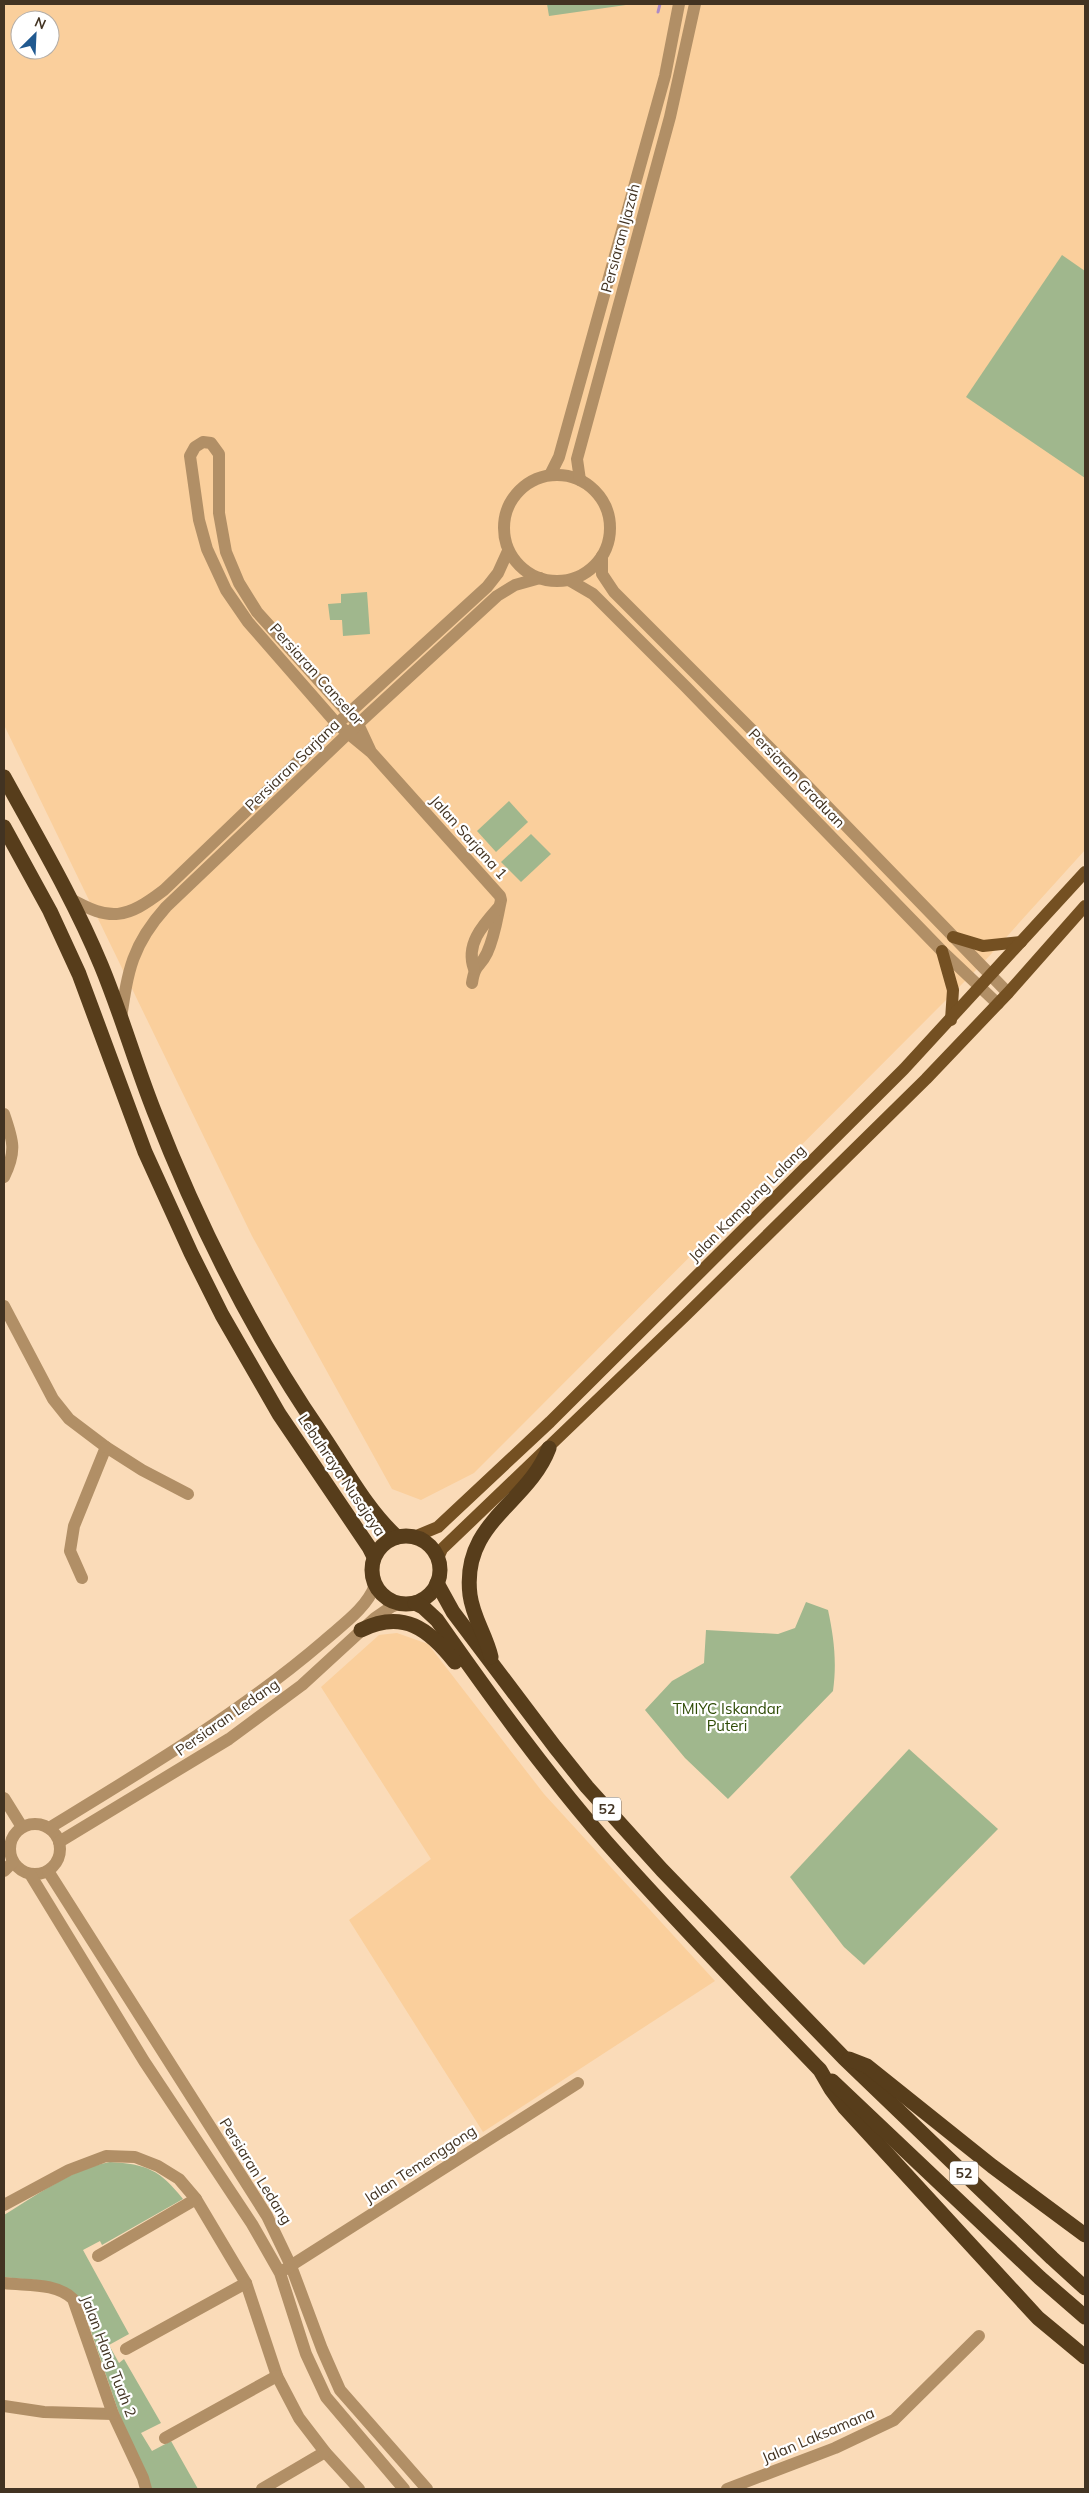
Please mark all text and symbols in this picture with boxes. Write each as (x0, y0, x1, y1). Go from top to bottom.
north arrow (10, 10, 60, 60)
text: N (32, 13, 49, 33)
street label: Persiaran Ijazah (596, 181, 644, 295)
street label: Persiaran Canselor (266, 619, 368, 729)
street label: Persiaran Sarjana (241, 715, 343, 815)
street label: Persiaran Graduan (745, 724, 849, 832)
street label: Jalan Sarjana 1 (426, 791, 512, 883)
street label: Jalan Kampung Lalang (684, 1140, 810, 1266)
street label: Lebuhraya Nusajaya (294, 1410, 390, 1540)
street label: Persiaran Ledang (172, 1674, 282, 1760)
park label: TMIYC Iskandar Puteri (673, 1699, 782, 1735)
road number: 52 (593, 1798, 621, 1820)
street label: Persiaran Ledang (216, 2114, 296, 2228)
street label: Jalan Temenggong (360, 2121, 480, 2207)
road number: 52 (950, 2162, 978, 2184)
street label: Jalan Hang Tuah 2 (77, 2292, 141, 2420)
street label: Jalan Laksamana (759, 2403, 877, 2467)

